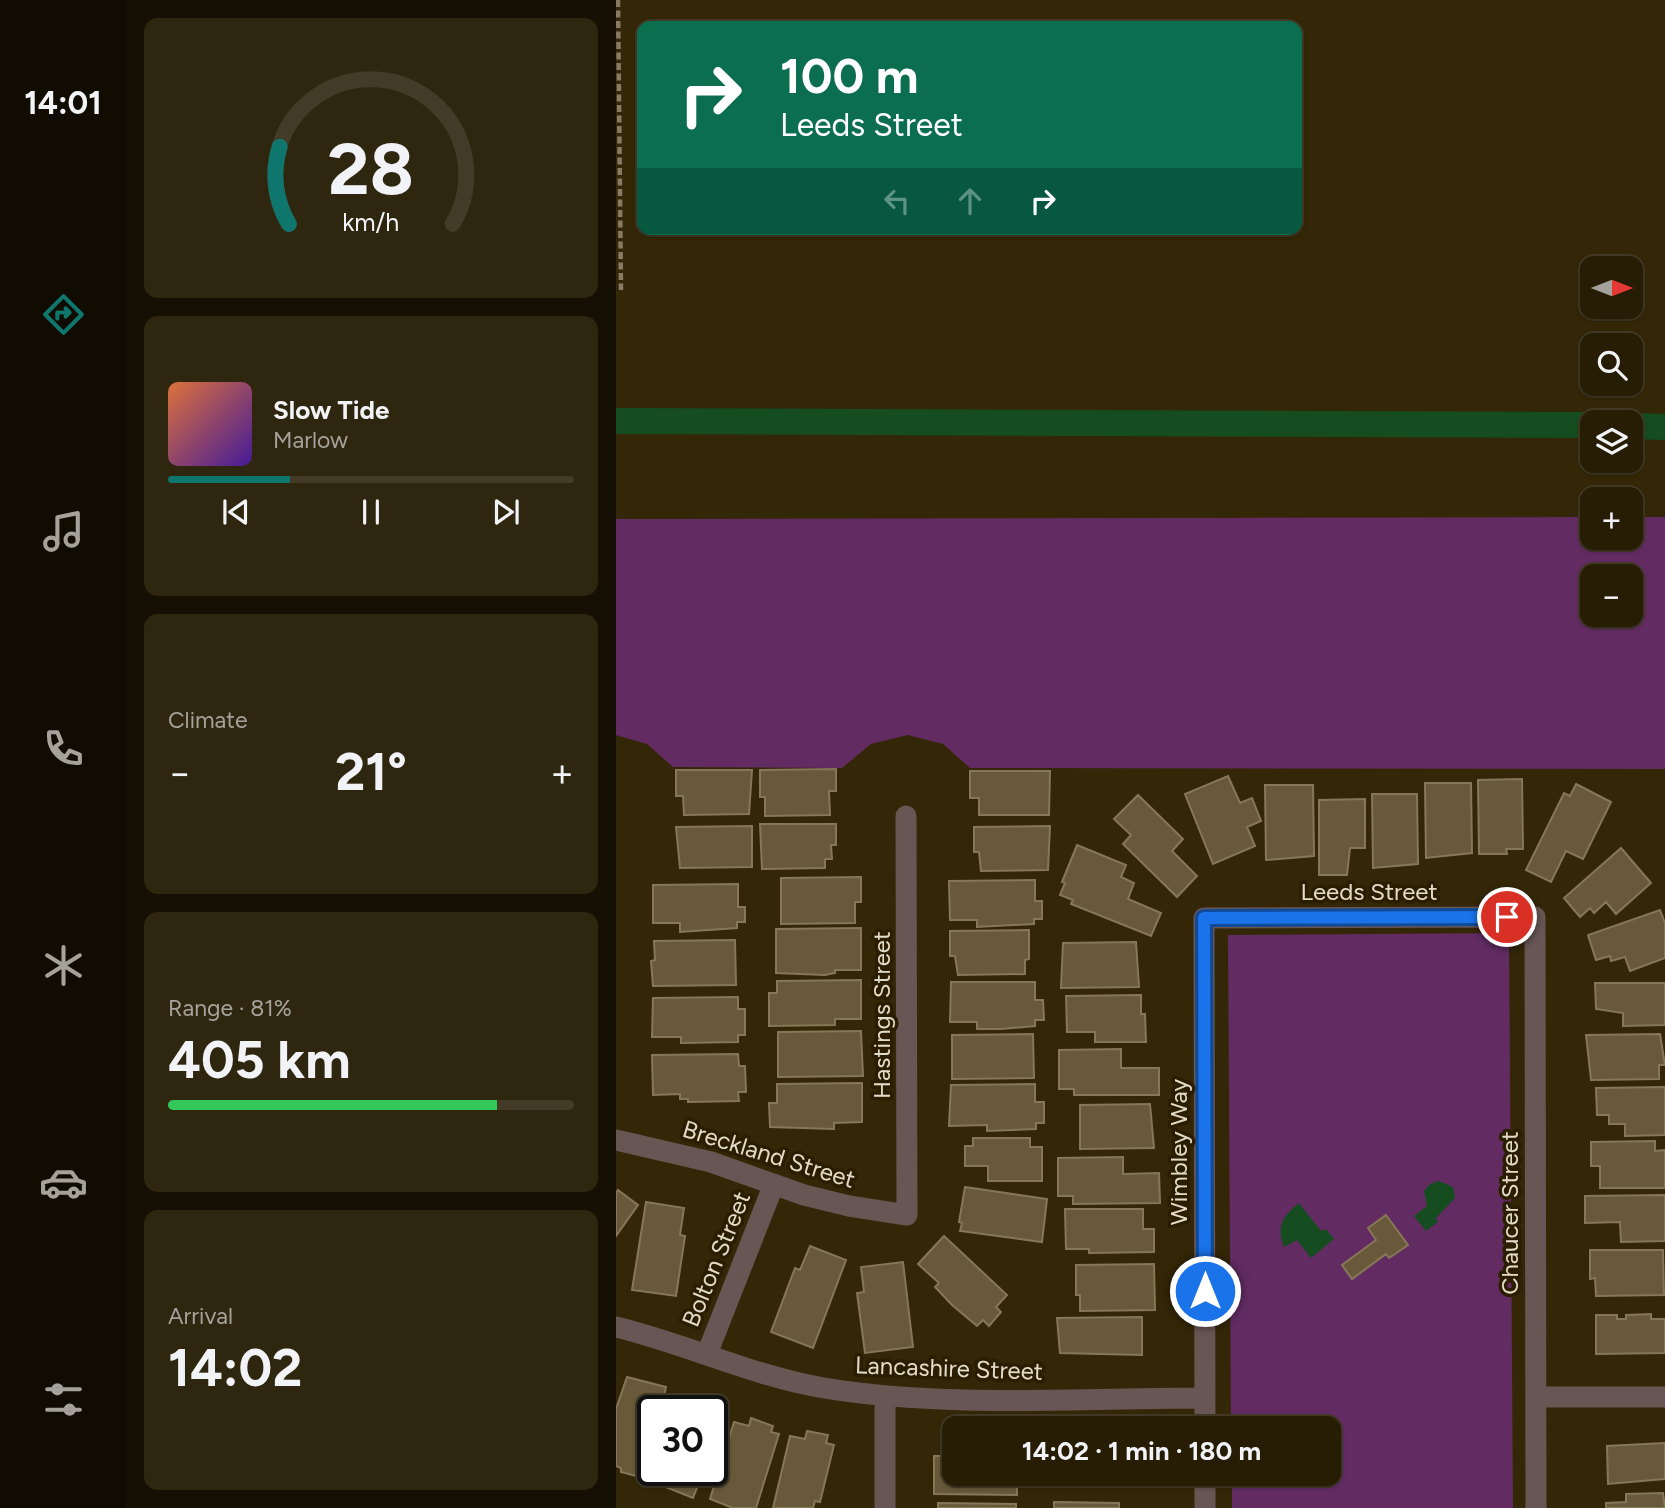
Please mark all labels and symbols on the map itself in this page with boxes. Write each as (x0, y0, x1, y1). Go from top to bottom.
north arrow (1580, 256, 1643, 318)
street label: Leeds Street (1300, 877, 1438, 906)
pin (1477, 887, 1537, 947)
street label: Hastings Street (867, 931, 896, 1099)
street label: Wimbley Way (1164, 1078, 1193, 1225)
street label: Breckland Street (679, 1114, 859, 1194)
street label: Chaucer Street (1495, 1131, 1524, 1295)
street label: Bolton Street (676, 1187, 756, 1331)
position arrow (1168, 1254, 1242, 1328)
street label: Lancashire Street (855, 1350, 1043, 1386)
speed limit sign: 30 (637, 1395, 728, 1486)

